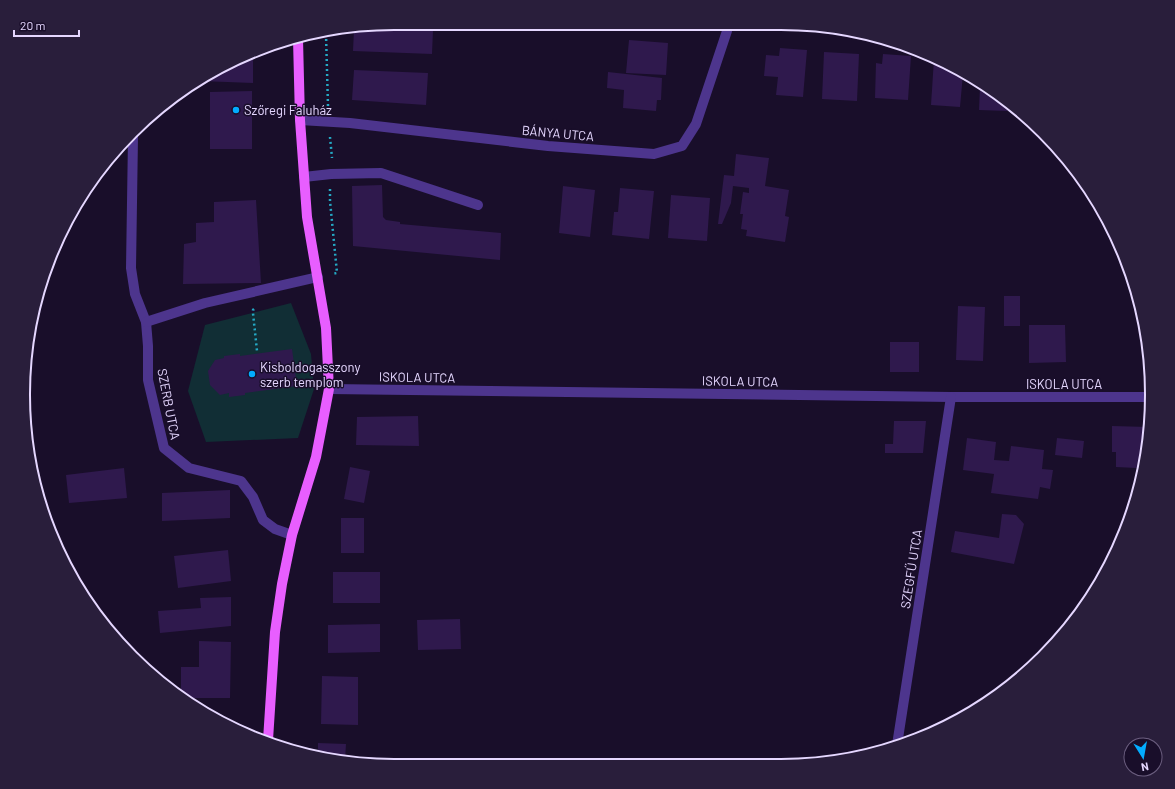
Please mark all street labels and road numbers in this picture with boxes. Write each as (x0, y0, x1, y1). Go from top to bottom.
street label: BÁNYA UTCA (521, 122, 595, 144)
street label: SZERB UTCA (154, 367, 184, 441)
street label: ISKOLA UTCA (379, 368, 455, 386)
street label: ISKOLA UTCA (702, 372, 778, 390)
street label: ISKOLA UTCA (1026, 376, 1102, 392)
street label: SZEGFŰ UTCA (897, 528, 925, 610)

